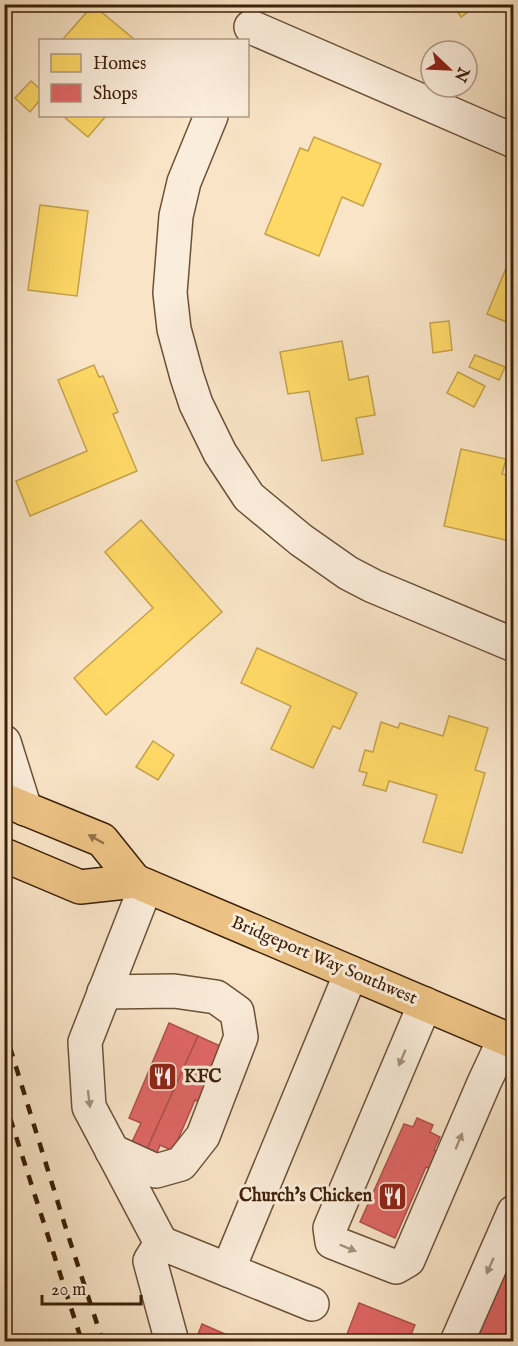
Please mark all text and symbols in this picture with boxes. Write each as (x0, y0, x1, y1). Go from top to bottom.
legend (39, 39, 249, 117)
north arrow (419, 39, 479, 99)
text: Homes (93, 53, 146, 76)
text: N (449, 63, 473, 85)
text: Shops (93, 83, 138, 106)
one-way arrow (87, 834, 104, 844)
street label: Bridgeport Way Southwest (228, 911, 420, 1011)
one-way arrow (397, 1049, 407, 1067)
restaurant icon: KFC (147, 1061, 179, 1093)
place label: KFC (184, 1066, 221, 1089)
one-way arrow (84, 1090, 94, 1109)
one-way arrow (454, 1132, 464, 1150)
restaurant icon: Church's Chicken (377, 1180, 409, 1212)
place label: Church's Chicken (239, 1185, 372, 1208)
one-way arrow (339, 1244, 357, 1253)
one-way arrow (485, 1257, 494, 1275)
scale bar (42, 1268, 141, 1306)
text: 20 m (51, 1279, 86, 1302)

